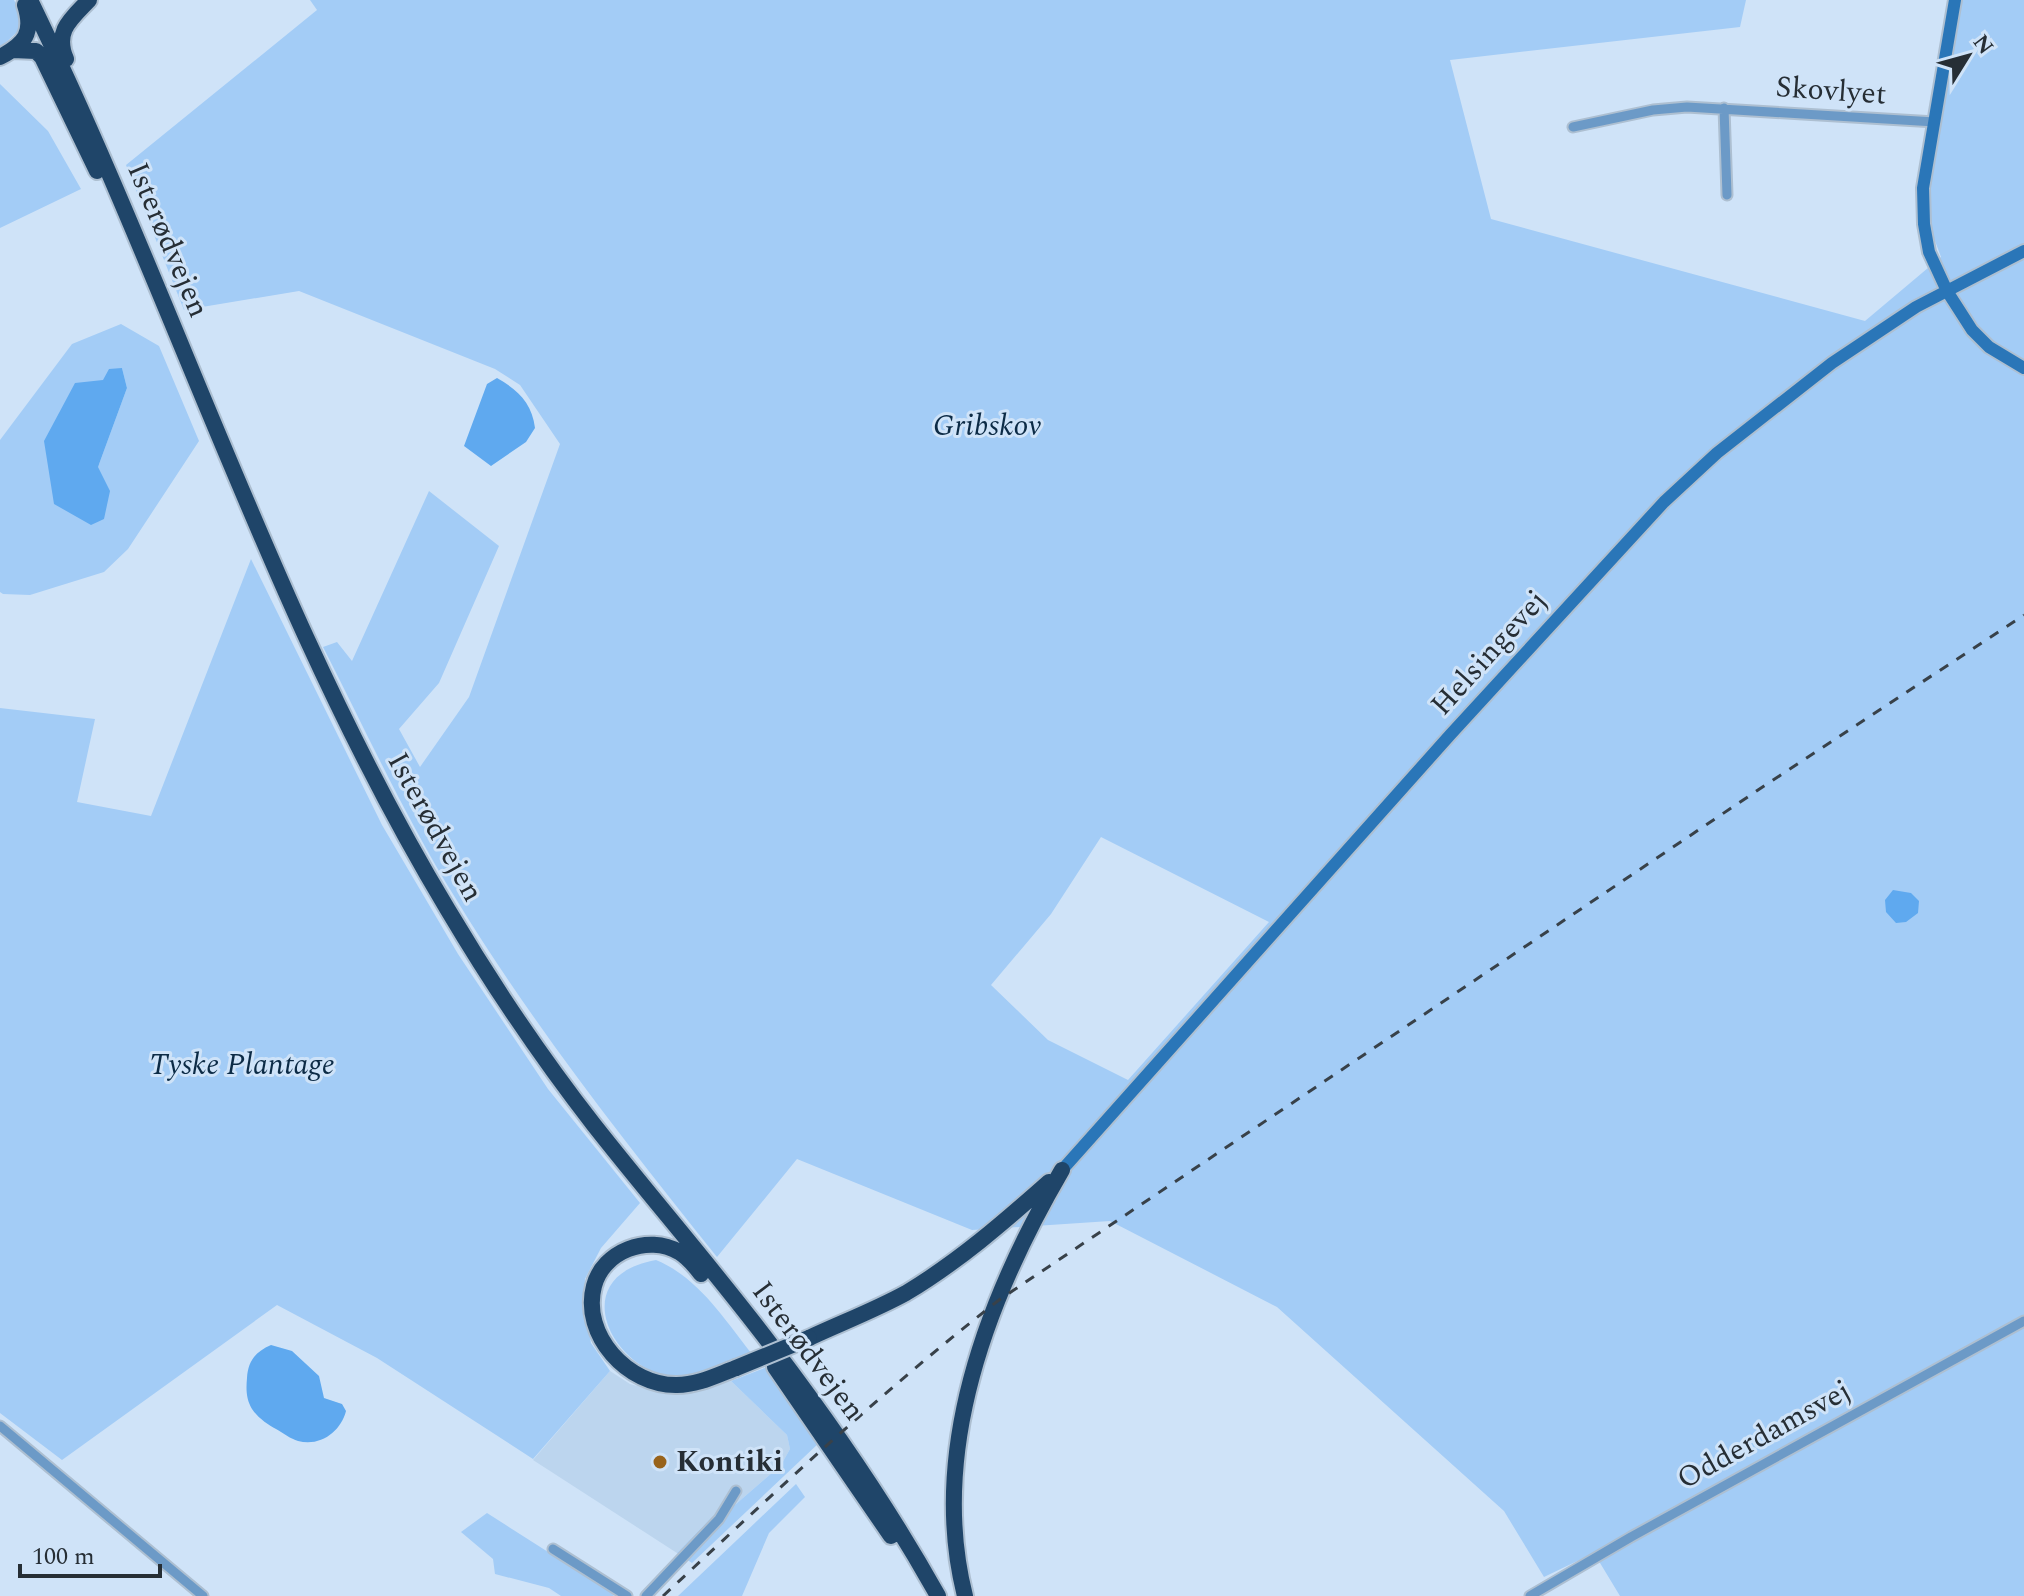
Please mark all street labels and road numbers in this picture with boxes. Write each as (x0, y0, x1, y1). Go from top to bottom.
street label: Skovlyet (1774, 64, 1888, 118)
street label: Isterødvejen (115, 155, 221, 325)
street label: Helsingevej (1420, 580, 1558, 726)
street label: Isterødvejen (375, 744, 495, 910)
street label: Isterødvejen (740, 1271, 876, 1431)
street label: Odderdamsvej (1669, 1368, 1859, 1502)

